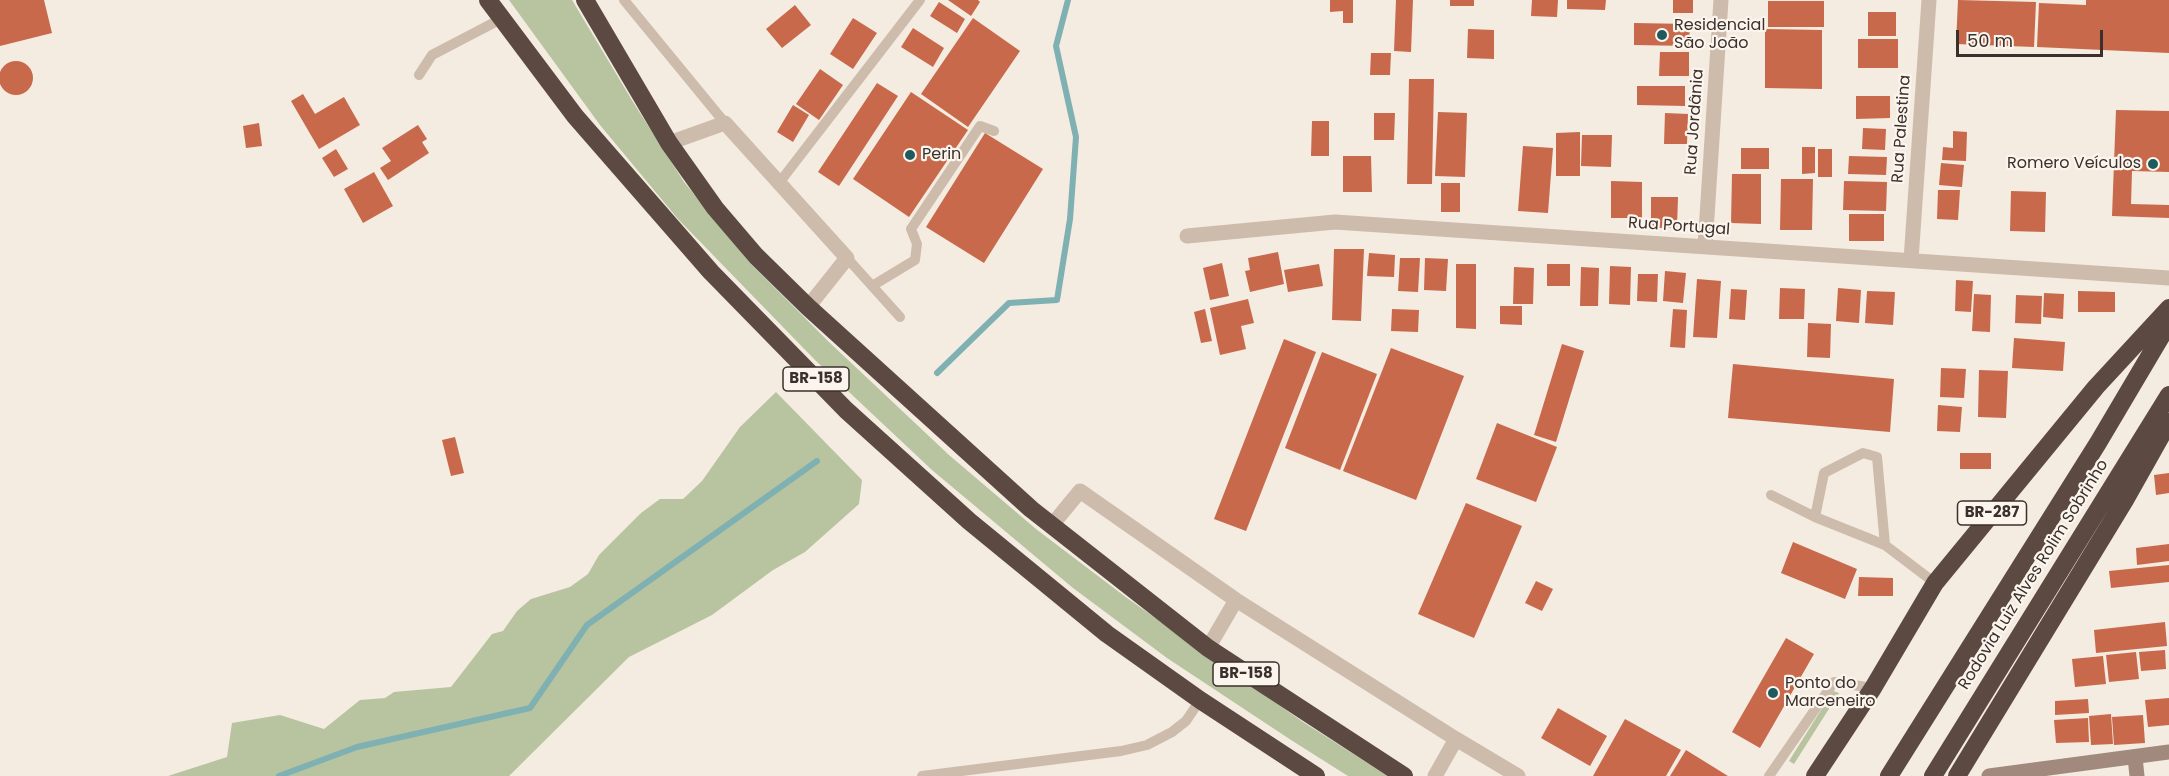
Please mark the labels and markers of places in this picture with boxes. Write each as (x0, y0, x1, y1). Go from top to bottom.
place label: Residencial São João (1674, 16, 1765, 54)
marker: Residencial São João (1655, 28, 1669, 42)
place label: Perin (922, 145, 961, 165)
marker: Perin (903, 148, 917, 162)
place label: Romero Veículos (2007, 154, 2141, 174)
marker: Romero Veículos (2146, 157, 2160, 171)
place label: Ponto do Marceneiro (1785, 674, 1875, 712)
marker: Ponto do Marceneiro (1766, 686, 1780, 700)

